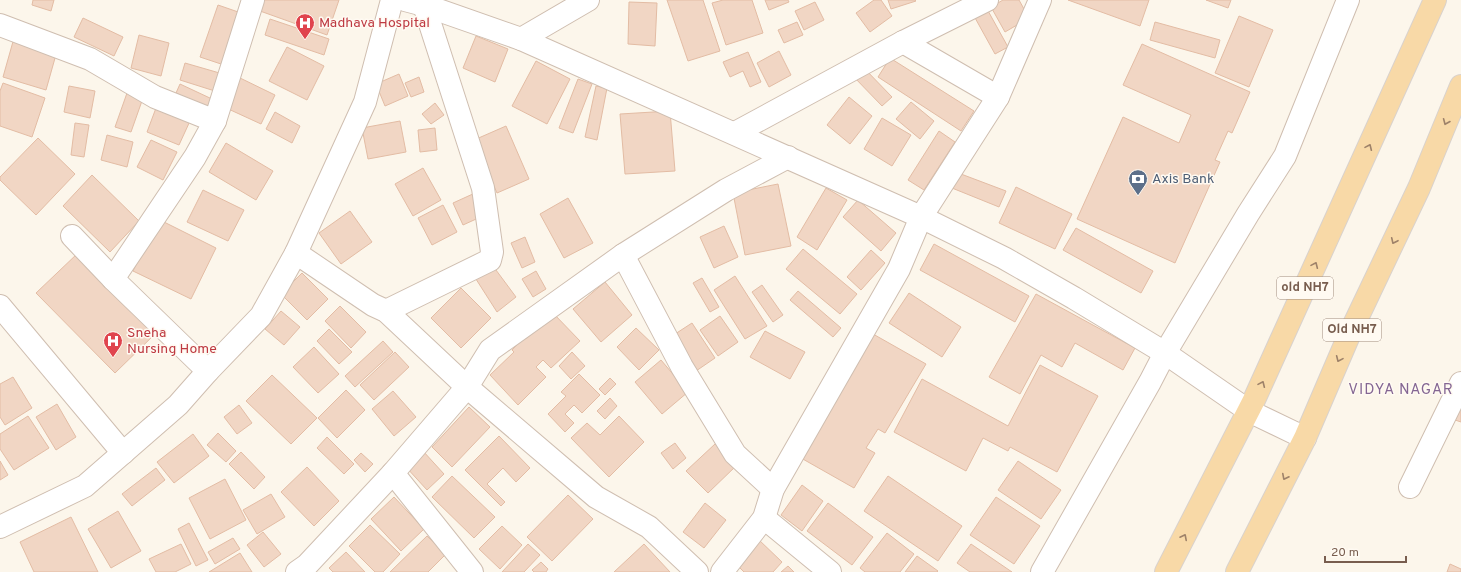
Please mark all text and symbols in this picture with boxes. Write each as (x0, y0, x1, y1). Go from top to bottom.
hospital icon: Madhava Hospital (294, 12, 316, 40)
place label: Madhava Hospital (319, 15, 430, 32)
one-way arrow (1443, 118, 1451, 125)
one-way arrow (1364, 143, 1372, 150)
bank icon: Axis Bank (1127, 168, 1149, 196)
place label: Axis Bank (1152, 171, 1214, 188)
one-way arrow (1391, 237, 1399, 244)
one-way arrow (1310, 262, 1318, 270)
road number: old NH7 (1277, 277, 1333, 299)
road number: Old NH7 (1323, 319, 1381, 341)
place label: Sneha Nursing Home (127, 325, 217, 358)
hospital icon: Sneha Nursing Home (102, 330, 124, 358)
one-way arrow (1336, 355, 1344, 362)
one-way arrow (1257, 380, 1265, 387)
district label: VIDYA NAGAR (1348, 381, 1454, 400)
one-way arrow (1282, 473, 1290, 480)
one-way arrow (1179, 534, 1187, 542)
scale bar (1325, 538, 1406, 564)
text: 20 m (1331, 545, 1359, 561)

